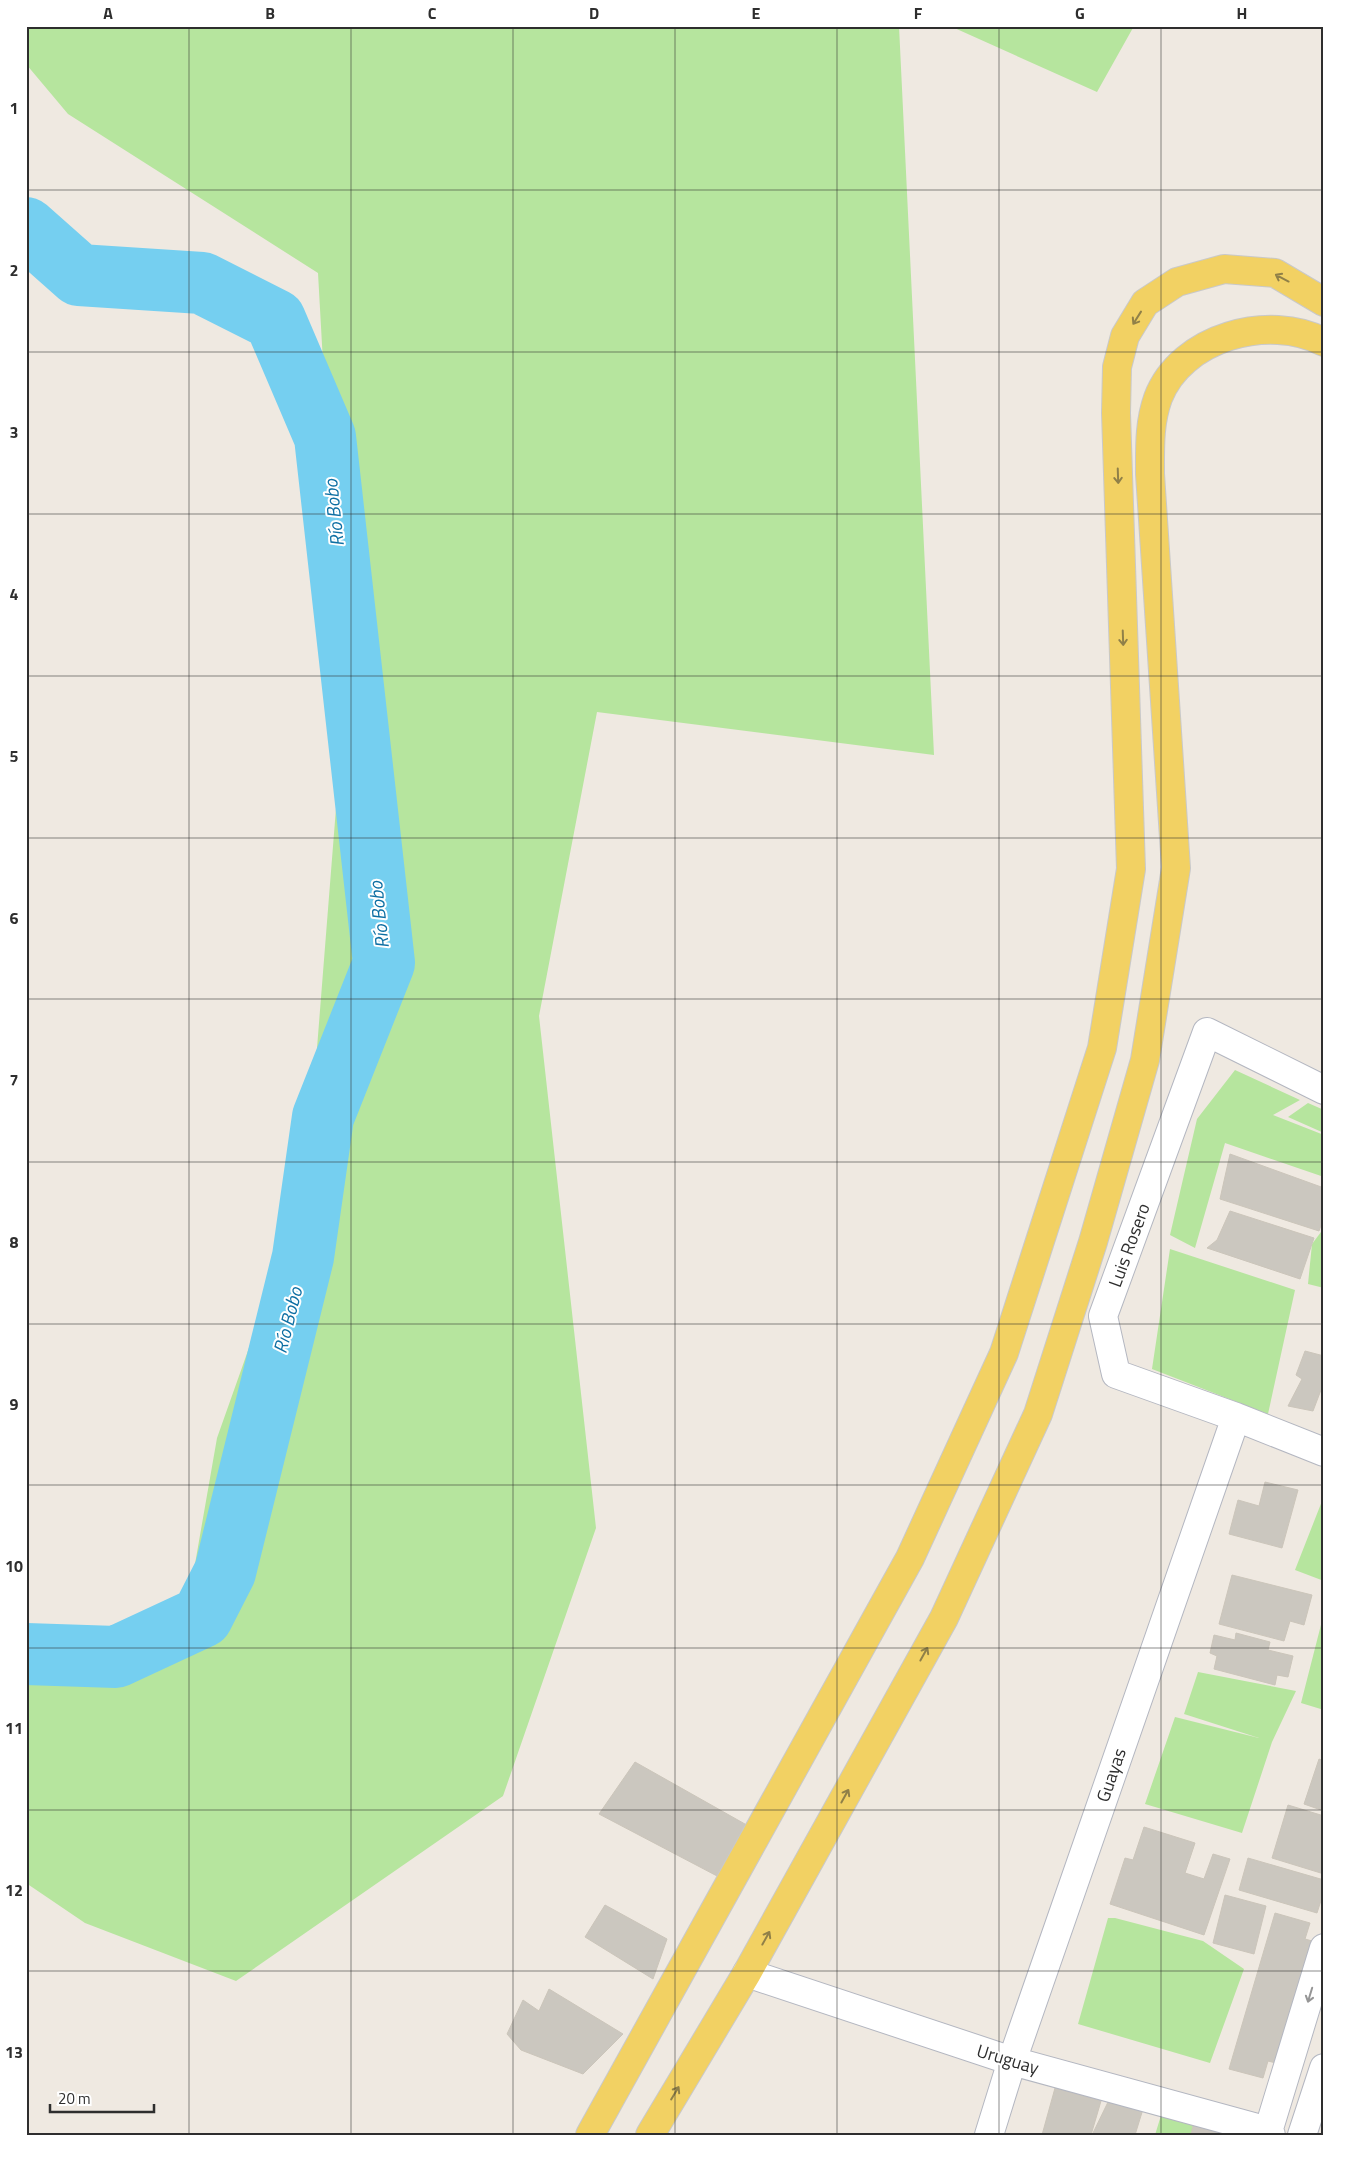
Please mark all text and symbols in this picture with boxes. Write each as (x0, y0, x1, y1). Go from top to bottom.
text: A (103, 1, 113, 25)
text: B (265, 1, 275, 25)
text: C (428, 1, 437, 25)
text: D (589, 1, 599, 25)
text: E (752, 1, 761, 25)
text: F (914, 1, 923, 25)
text: G (1075, 1, 1085, 25)
text: H (1237, 1, 1247, 25)
text: 1 (10, 96, 18, 120)
text: 2 (10, 258, 18, 282)
one-way arrow (1275, 272, 1289, 282)
one-way arrow (1131, 310, 1141, 324)
text: 3 (10, 420, 18, 444)
one-way arrow (1113, 468, 1123, 484)
water label: Río Bobo (315, 477, 351, 548)
text: 4 (10, 582, 19, 606)
one-way arrow (1119, 630, 1128, 646)
text: 5 (10, 744, 19, 768)
water label: Río Bobo (360, 879, 396, 950)
text: 6 (10, 906, 19, 930)
text: 7 (10, 1068, 18, 1092)
street label: Luis Rosero (1101, 1199, 1157, 1291)
text: 8 (10, 1230, 19, 1254)
water label: Río Bobo (265, 1283, 309, 1356)
text: 9 (10, 1392, 19, 1416)
text: 10 (5, 1554, 23, 1578)
one-way arrow (920, 1647, 930, 1662)
text: 11 (5, 1716, 23, 1740)
street label: Guayas (1089, 1744, 1133, 1806)
one-way arrow (840, 1788, 850, 1803)
text: 12 (5, 1878, 23, 1902)
one-way arrow (761, 1930, 771, 1945)
one-way arrow (1304, 1986, 1314, 2002)
street label: Uruguay (974, 2037, 1043, 2081)
text: 13 (5, 2040, 23, 2064)
scale bar (50, 2081, 154, 2113)
one-way arrow (670, 2086, 680, 2100)
text: 20 m (58, 2087, 91, 2110)

